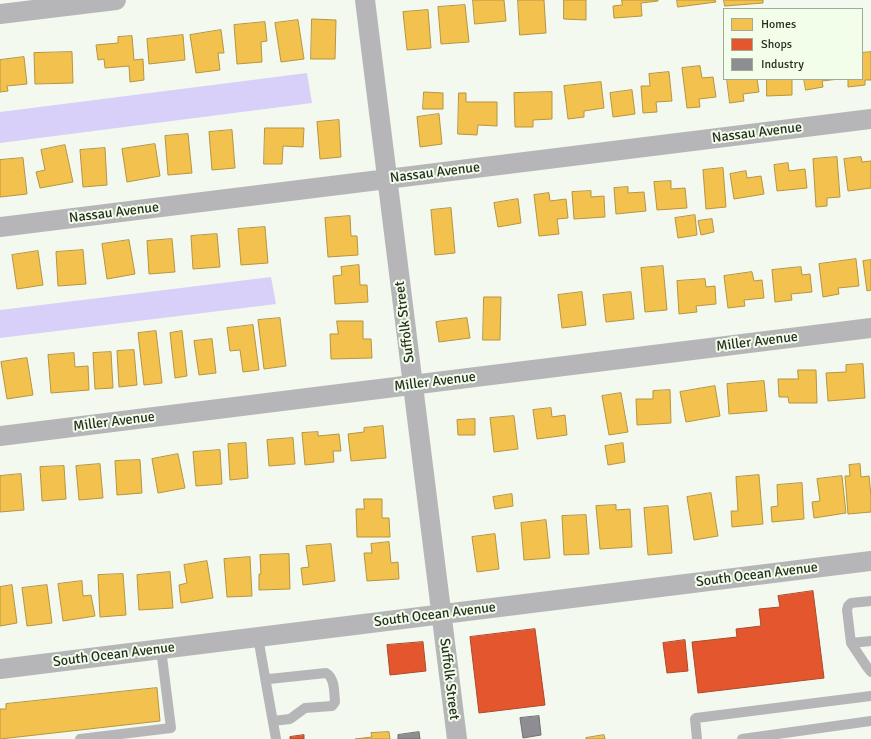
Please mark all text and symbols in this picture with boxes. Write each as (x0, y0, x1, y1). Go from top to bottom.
legend (723, 8, 863, 80)
text: Homes (761, 17, 796, 32)
text: Shops (761, 37, 792, 52)
text: Industry (761, 57, 804, 72)
street label: Nassau Avenue (711, 119, 803, 147)
street label: Nassau Avenue (389, 159, 481, 187)
street label: Nassau Avenue (68, 199, 160, 227)
street label: Suffolk Street (392, 280, 418, 364)
street label: Miller Avenue (715, 329, 799, 355)
street label: Miller Avenue (393, 369, 477, 395)
street label: Miller Avenue (72, 409, 156, 435)
street label: South Ocean Avenue (695, 559, 819, 591)
street label: South Ocean Avenue (373, 599, 497, 631)
street label: Suffolk Street (436, 637, 462, 721)
street label: South Ocean Avenue (52, 639, 176, 671)

